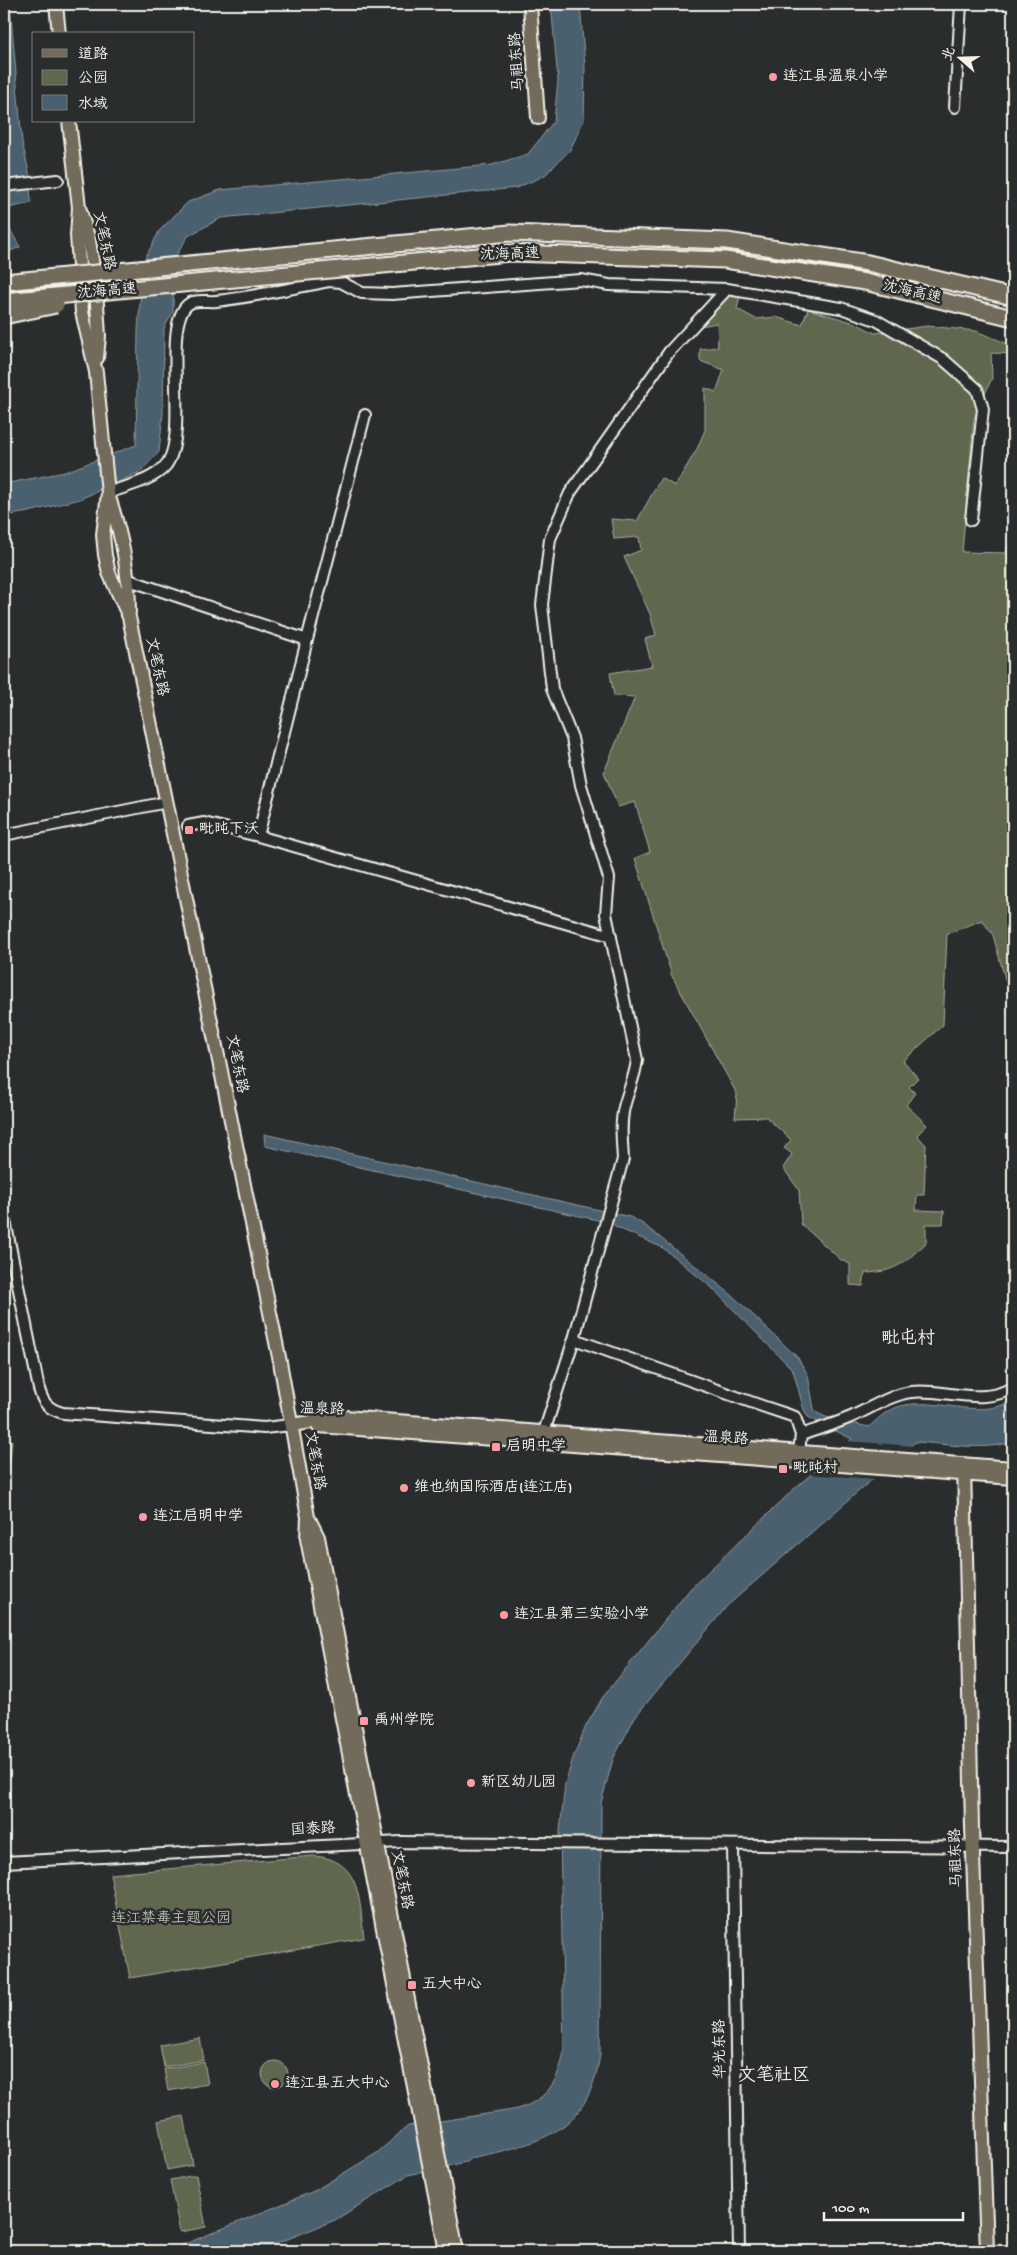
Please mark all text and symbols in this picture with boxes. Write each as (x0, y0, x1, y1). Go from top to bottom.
street label: 马祖东路 (507, 31, 529, 93)
legend (32, 32, 195, 122)
north arrow (934, 32, 984, 82)
text: 北 (940, 45, 961, 64)
text: 道路 (78, 46, 108, 64)
place label: 连江县温泉小学 (783, 67, 888, 86)
text: 公园 (78, 70, 108, 88)
marker: 连江县温泉小学 (767, 71, 779, 83)
text: 水域 (78, 96, 108, 114)
street label: 文笔东路 (88, 210, 118, 272)
street label: 沈海高速 (480, 244, 540, 265)
street label: 沈海高速 (881, 277, 943, 309)
street label: 沈海高速 (76, 279, 138, 304)
street label: 文笔东路 (141, 636, 171, 698)
place label: 毗旽下沃 (199, 821, 259, 839)
marker: 毗旽下沃 (183, 824, 195, 836)
street label: 文笔东路 (221, 1033, 251, 1095)
district label: 毗屯村 (881, 1328, 935, 1350)
street label: 温泉路 (299, 1400, 345, 1420)
street label: 温泉路 (703, 1428, 749, 1450)
street label: 文笔东路 (300, 1430, 328, 1492)
place label: 启明中学 (506, 1437, 566, 1456)
marker: 启明中学 (490, 1441, 502, 1453)
place label: 毗旽村 (793, 1459, 838, 1478)
marker: 毗旽村 (777, 1463, 789, 1475)
place label: 维也纳国际酒店(连江店) (414, 1479, 573, 1497)
marker: 维也纳国际酒店(连江店) (398, 1482, 410, 1494)
place label: 连江启明中学 (153, 1507, 243, 1526)
marker: 连江启明中学 (137, 1511, 149, 1523)
place label: 连江县第三实验小学 (514, 1605, 649, 1624)
marker: 连江县第三实验小学 (498, 1609, 510, 1621)
place label: 禹州学院 (374, 1711, 434, 1730)
marker: 禹州学院 (358, 1715, 370, 1727)
place label: 新区幼儿园 (481, 1774, 556, 1792)
marker: 新区幼儿园 (465, 1777, 477, 1789)
street label: 国泰路 (290, 1820, 336, 1840)
street label: 马祖东路 (947, 1828, 967, 1888)
street label: 文笔东路 (386, 1849, 416, 1911)
park label: 连江禁毒主题公园 (111, 1910, 231, 1928)
place label: 五大中心 (422, 1976, 482, 1994)
marker: 五大中心 (406, 1979, 418, 1991)
street label: 华光东路 (711, 2019, 731, 2079)
district label: 文笔社区 (738, 2065, 810, 2087)
place label: 连江县五大中心 (285, 2075, 390, 2093)
marker: 连江县五大中心 (269, 2078, 281, 2090)
scale bar (824, 2190, 963, 2222)
text: 100 m (831, 2200, 870, 2218)

